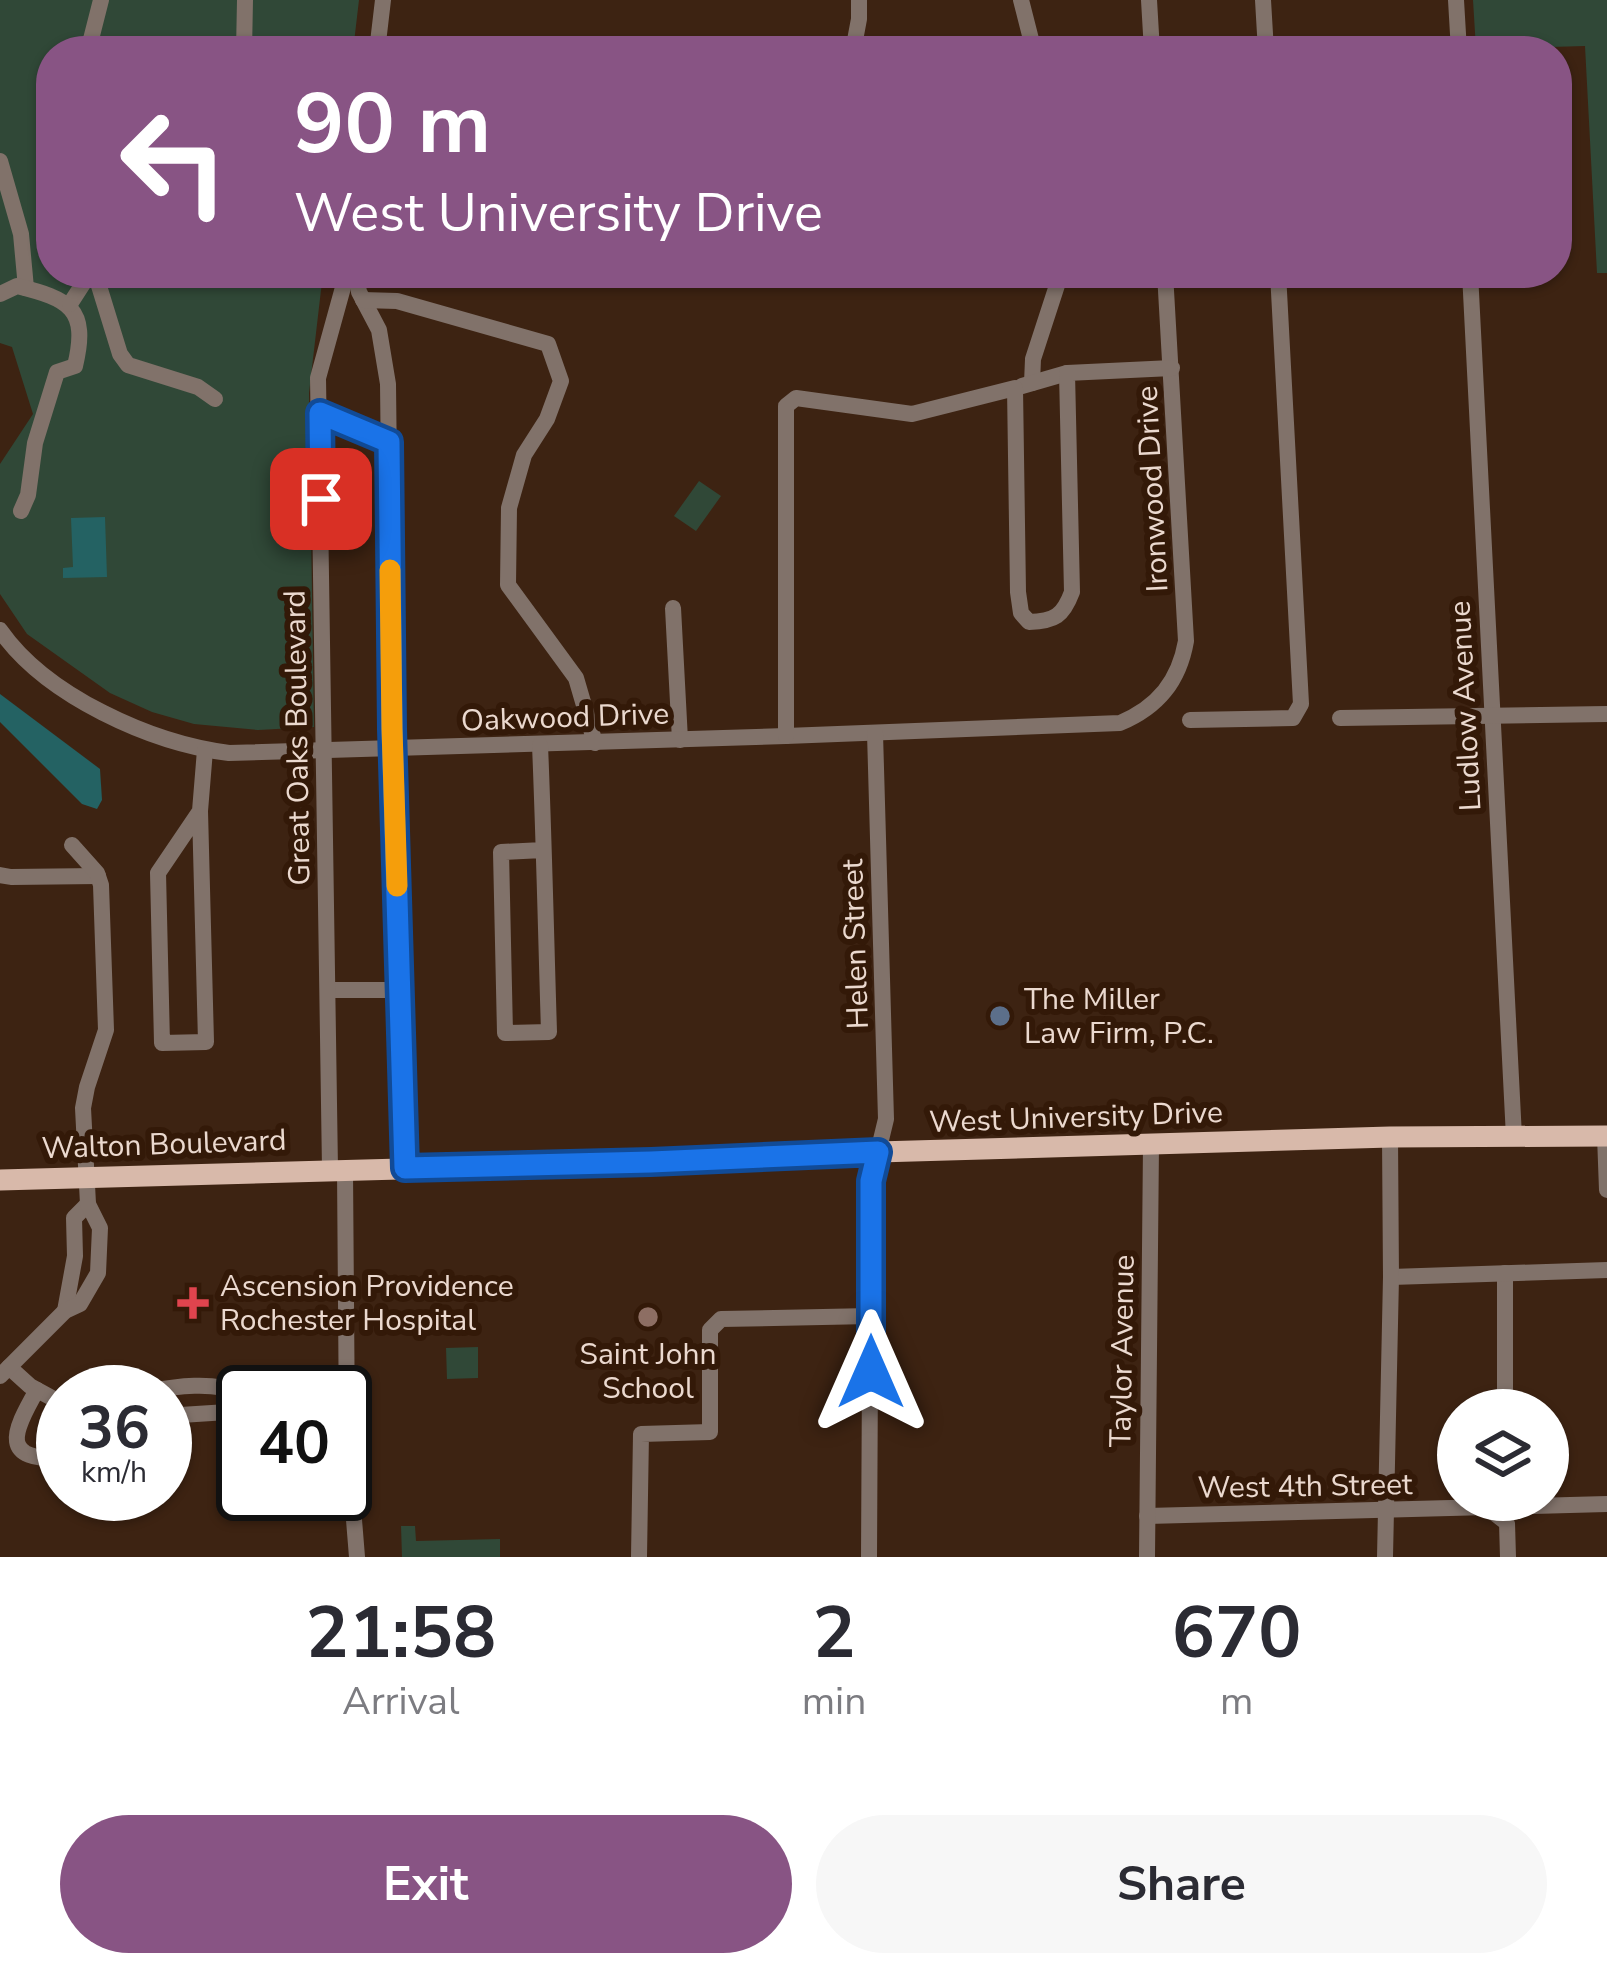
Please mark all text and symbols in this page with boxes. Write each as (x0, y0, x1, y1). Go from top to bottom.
text: 90 m (294, 67, 491, 182)
icon: left (96, 84, 252, 240)
text: West University Drive (294, 176, 823, 250)
street label: Ironwood Drive (1127, 385, 1178, 593)
pin (270, 448, 372, 550)
icon: arrive (288, 466, 354, 532)
street label: Great Oaks Boulevard (274, 590, 321, 886)
street label: Ludlow Avenue (1440, 600, 1491, 812)
street label: Oakwood Drive (460, 693, 670, 742)
street label: Helen Street (832, 858, 879, 1030)
place label: The Miller Law Firm, P.C. (1024, 979, 1214, 1054)
marker: The Miller Law Firm, P.C. (987, 1003, 1013, 1029)
street label: West University Drive (929, 1092, 1223, 1143)
street label: Walton Boulevard (41, 1120, 287, 1169)
street label: Taylor Avenue (1100, 1254, 1145, 1448)
place label: Ascension Providence Rochester Hospital (220, 1266, 514, 1341)
marker: Ascension Providence Rochester Hospital (177, 1287, 209, 1319)
marker: Saint John School (635, 1304, 661, 1330)
position arrow (808, 1309, 934, 1435)
place label: Saint John School (579, 1334, 717, 1409)
speed limit sign: 40 (216, 1365, 372, 1521)
text: 36 (78, 1387, 150, 1469)
map controls (1437, 1389, 1569, 1521)
button: layers (1437, 1389, 1569, 1521)
text: km/h (81, 1452, 147, 1493)
street label: West 4th Street (1197, 1464, 1413, 1509)
text: 21:58 (306, 1584, 496, 1682)
text: 2 (812, 1584, 856, 1682)
text: 670 (1172, 1584, 1301, 1682)
text: Arrival (342, 1675, 460, 1728)
text: min (802, 1675, 866, 1728)
text: m (1220, 1675, 1253, 1728)
button: Exit (60, 1815, 792, 1953)
button: Share (816, 1815, 1547, 1953)

